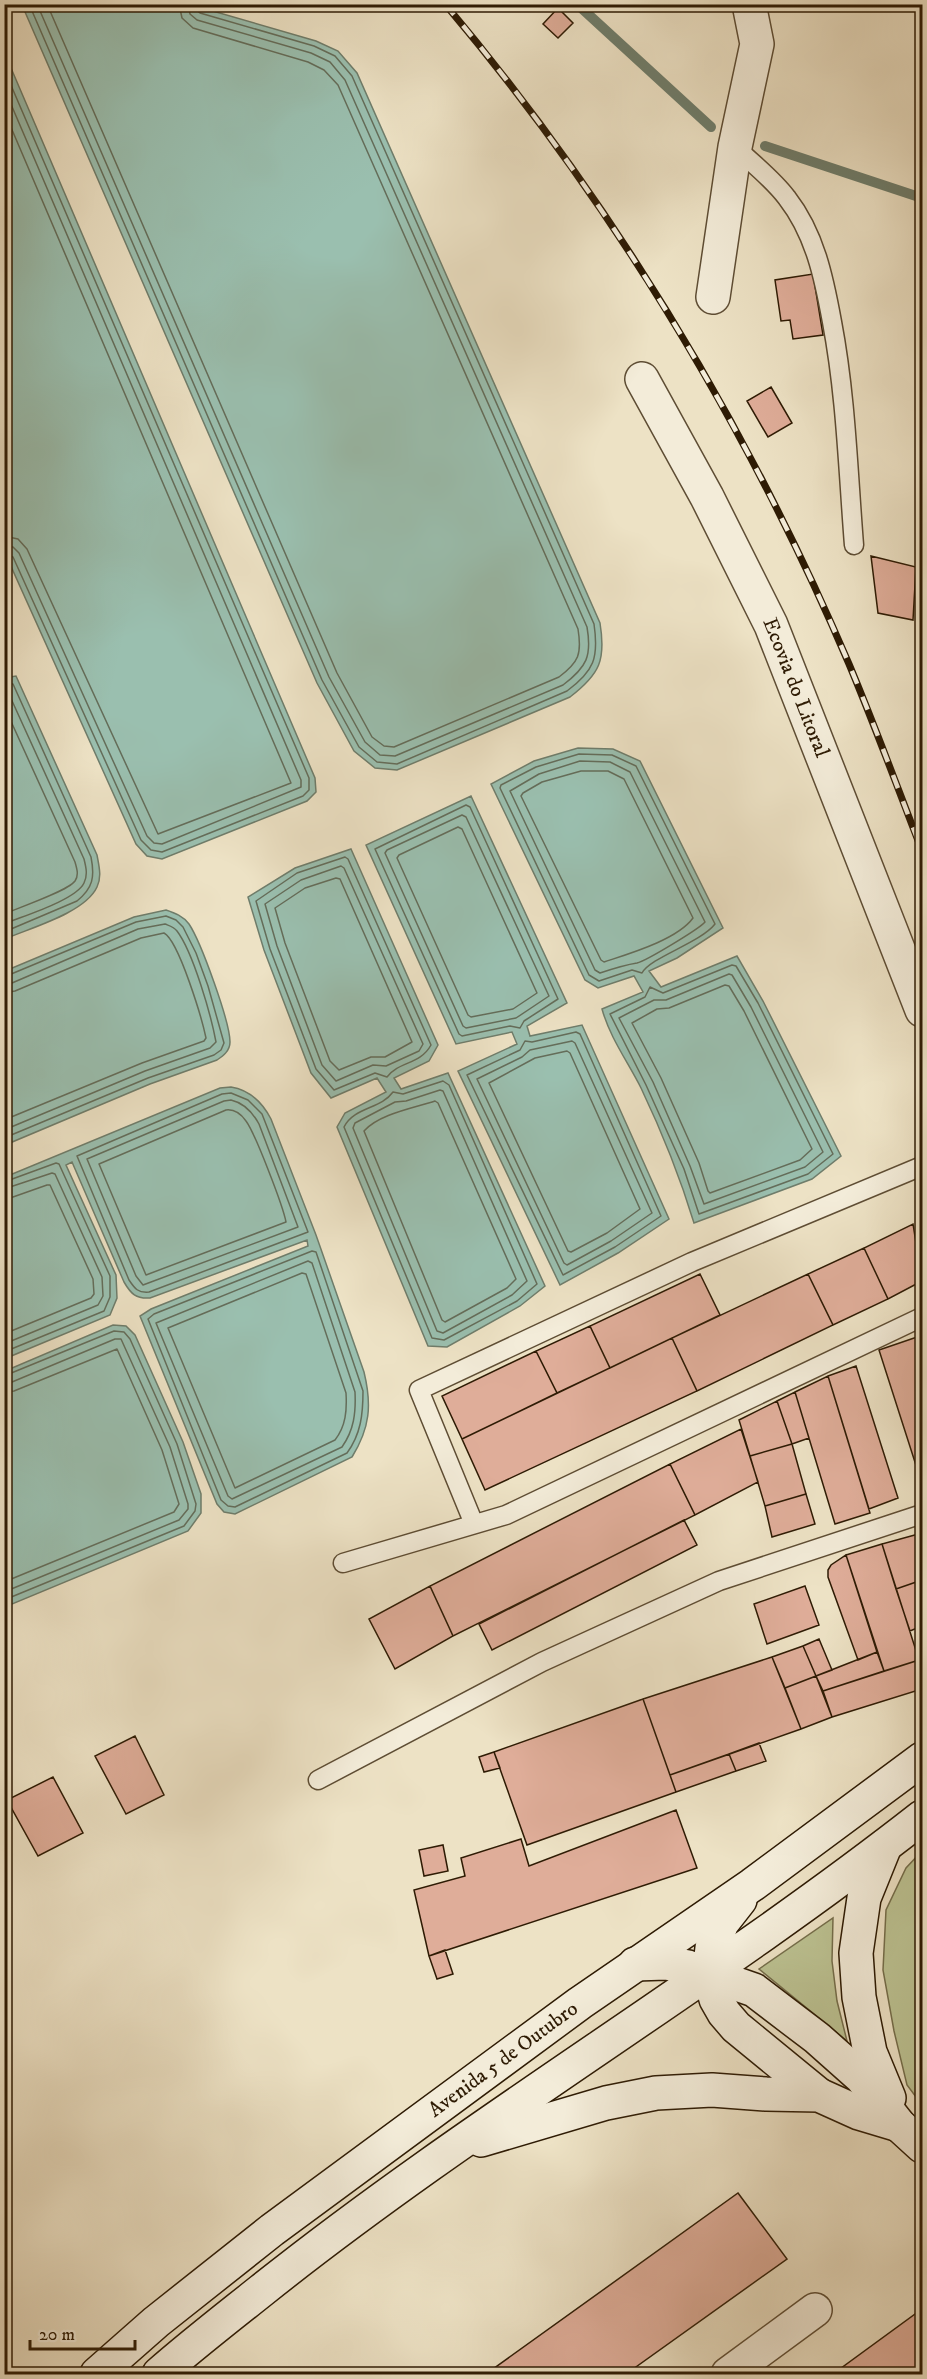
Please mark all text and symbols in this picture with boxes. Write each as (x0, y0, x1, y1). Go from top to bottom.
street label: Ecovia do Litoral (756, 614, 835, 762)
street label: Avenida 5 de Outubro (423, 1996, 583, 2123)
scale bar (30, 2313, 135, 2351)
text: 20 m (39, 2324, 75, 2346)

